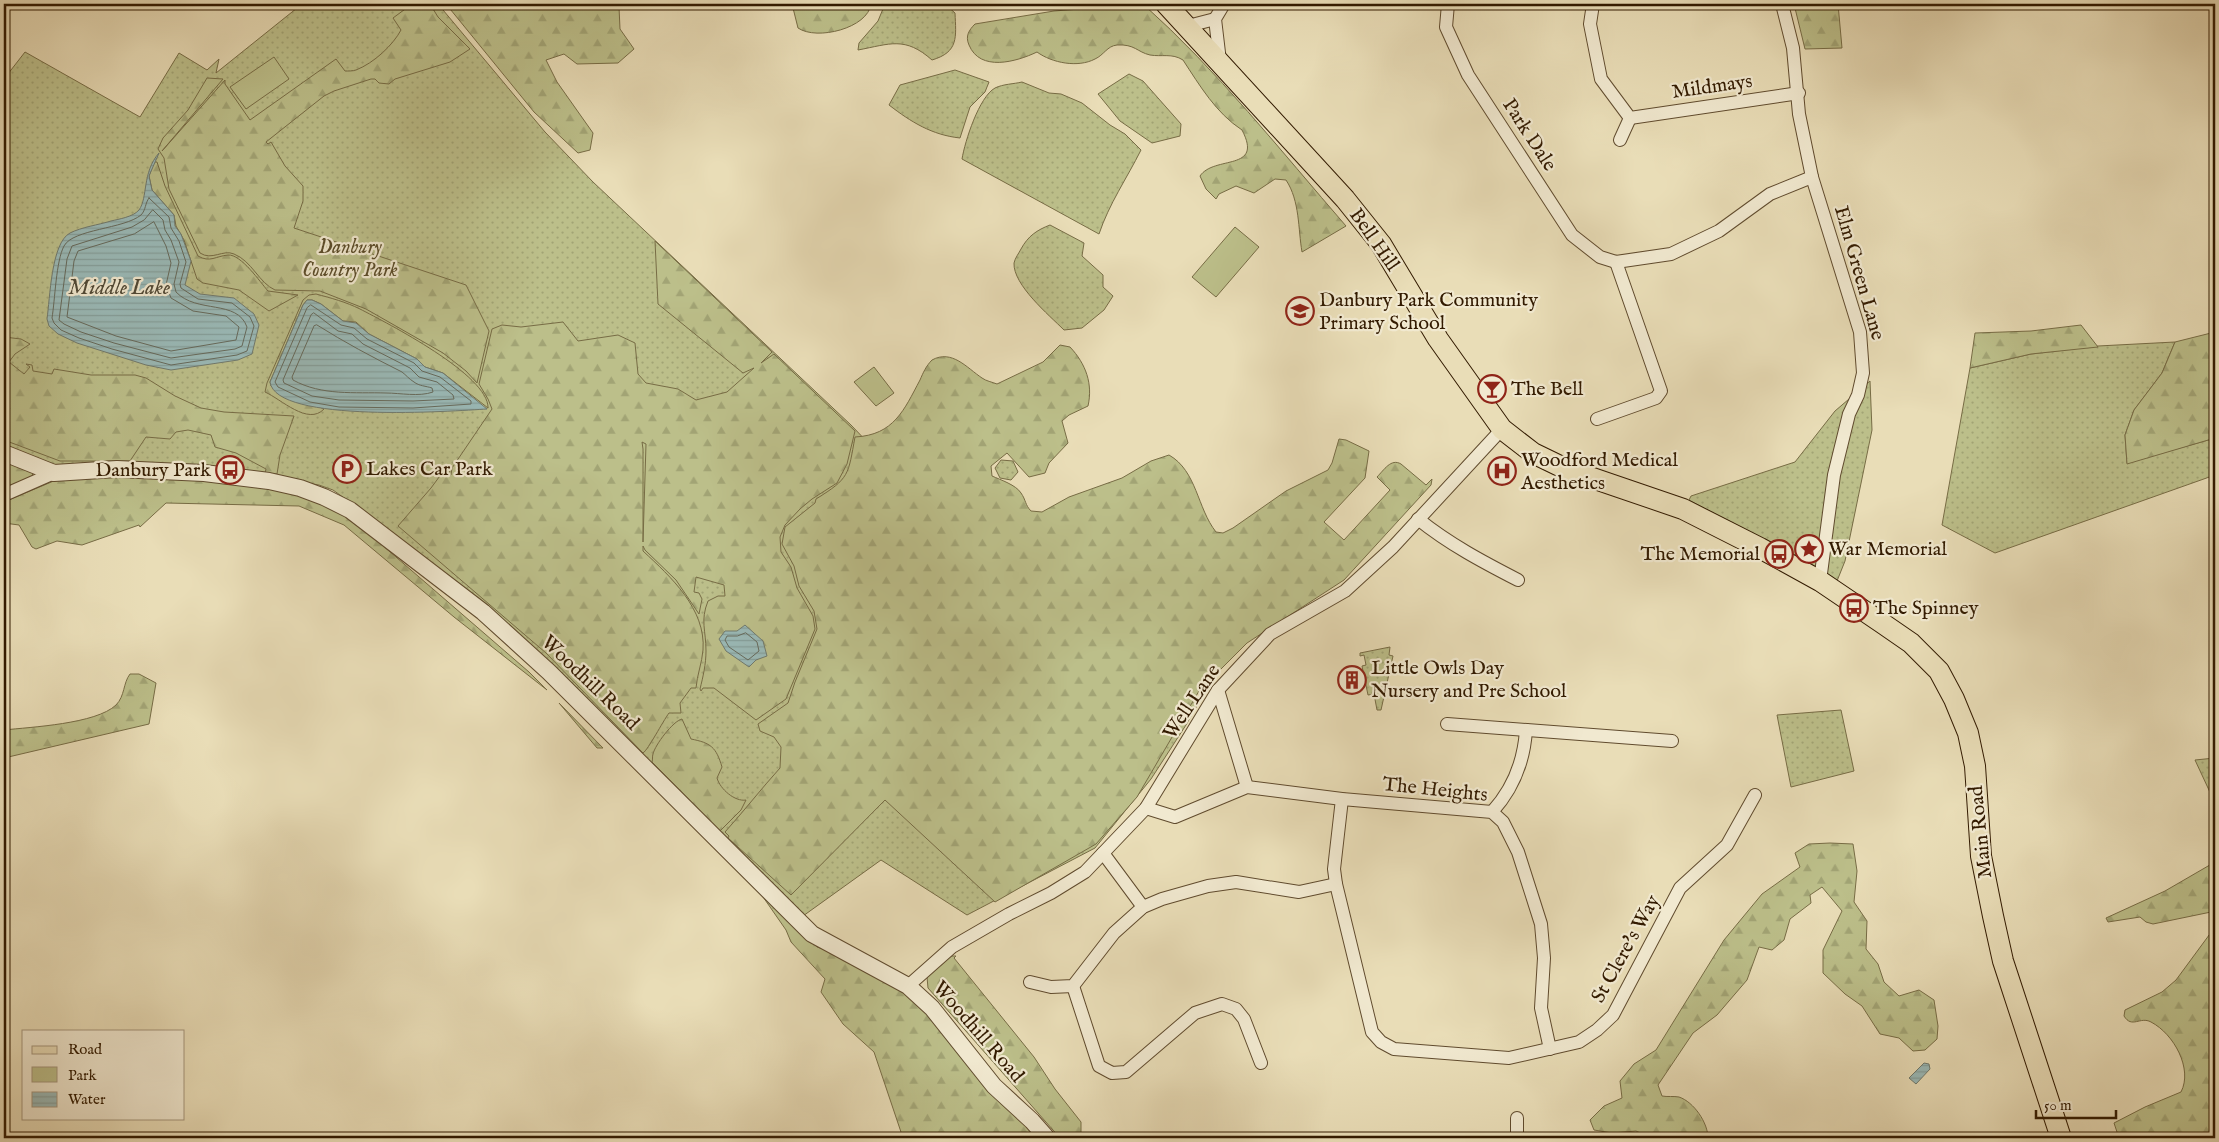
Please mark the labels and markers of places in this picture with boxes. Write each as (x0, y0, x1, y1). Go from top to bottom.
place label: Danbury Park Community Primary School (1319, 288, 1538, 336)
school or university icon: Danbury Park Community Primary School (1285, 296, 1315, 326)
bar icon: The Bell (1477, 374, 1507, 404)
place label: The Bell (1511, 377, 1584, 402)
place label: Woodford Medical Aesthetics (1520, 448, 1678, 496)
parking icon: Lakes Car Park (332, 454, 362, 484)
bus stop icon: Danbury Park (215, 455, 245, 485)
hospital icon: Woodford Medical Aesthetics (1487, 456, 1517, 486)
place label: Lakes Car Park (366, 457, 493, 482)
place label: Danbury Park (95, 458, 211, 483)
place icon: War Memorial (1794, 534, 1824, 564)
place label: War Memorial (1828, 537, 1947, 562)
bus stop icon: The Memorial (1764, 539, 1794, 569)
place label: The Memorial (1640, 542, 1761, 567)
bus stop icon: The Spinney (1839, 593, 1869, 623)
place label: The Spinney (1873, 596, 1979, 621)
place label: Little Owls Day Nursery and Pre School (1371, 656, 1567, 704)
building icon: Little Owls Day Nursery and Pre School (1337, 665, 1367, 695)

